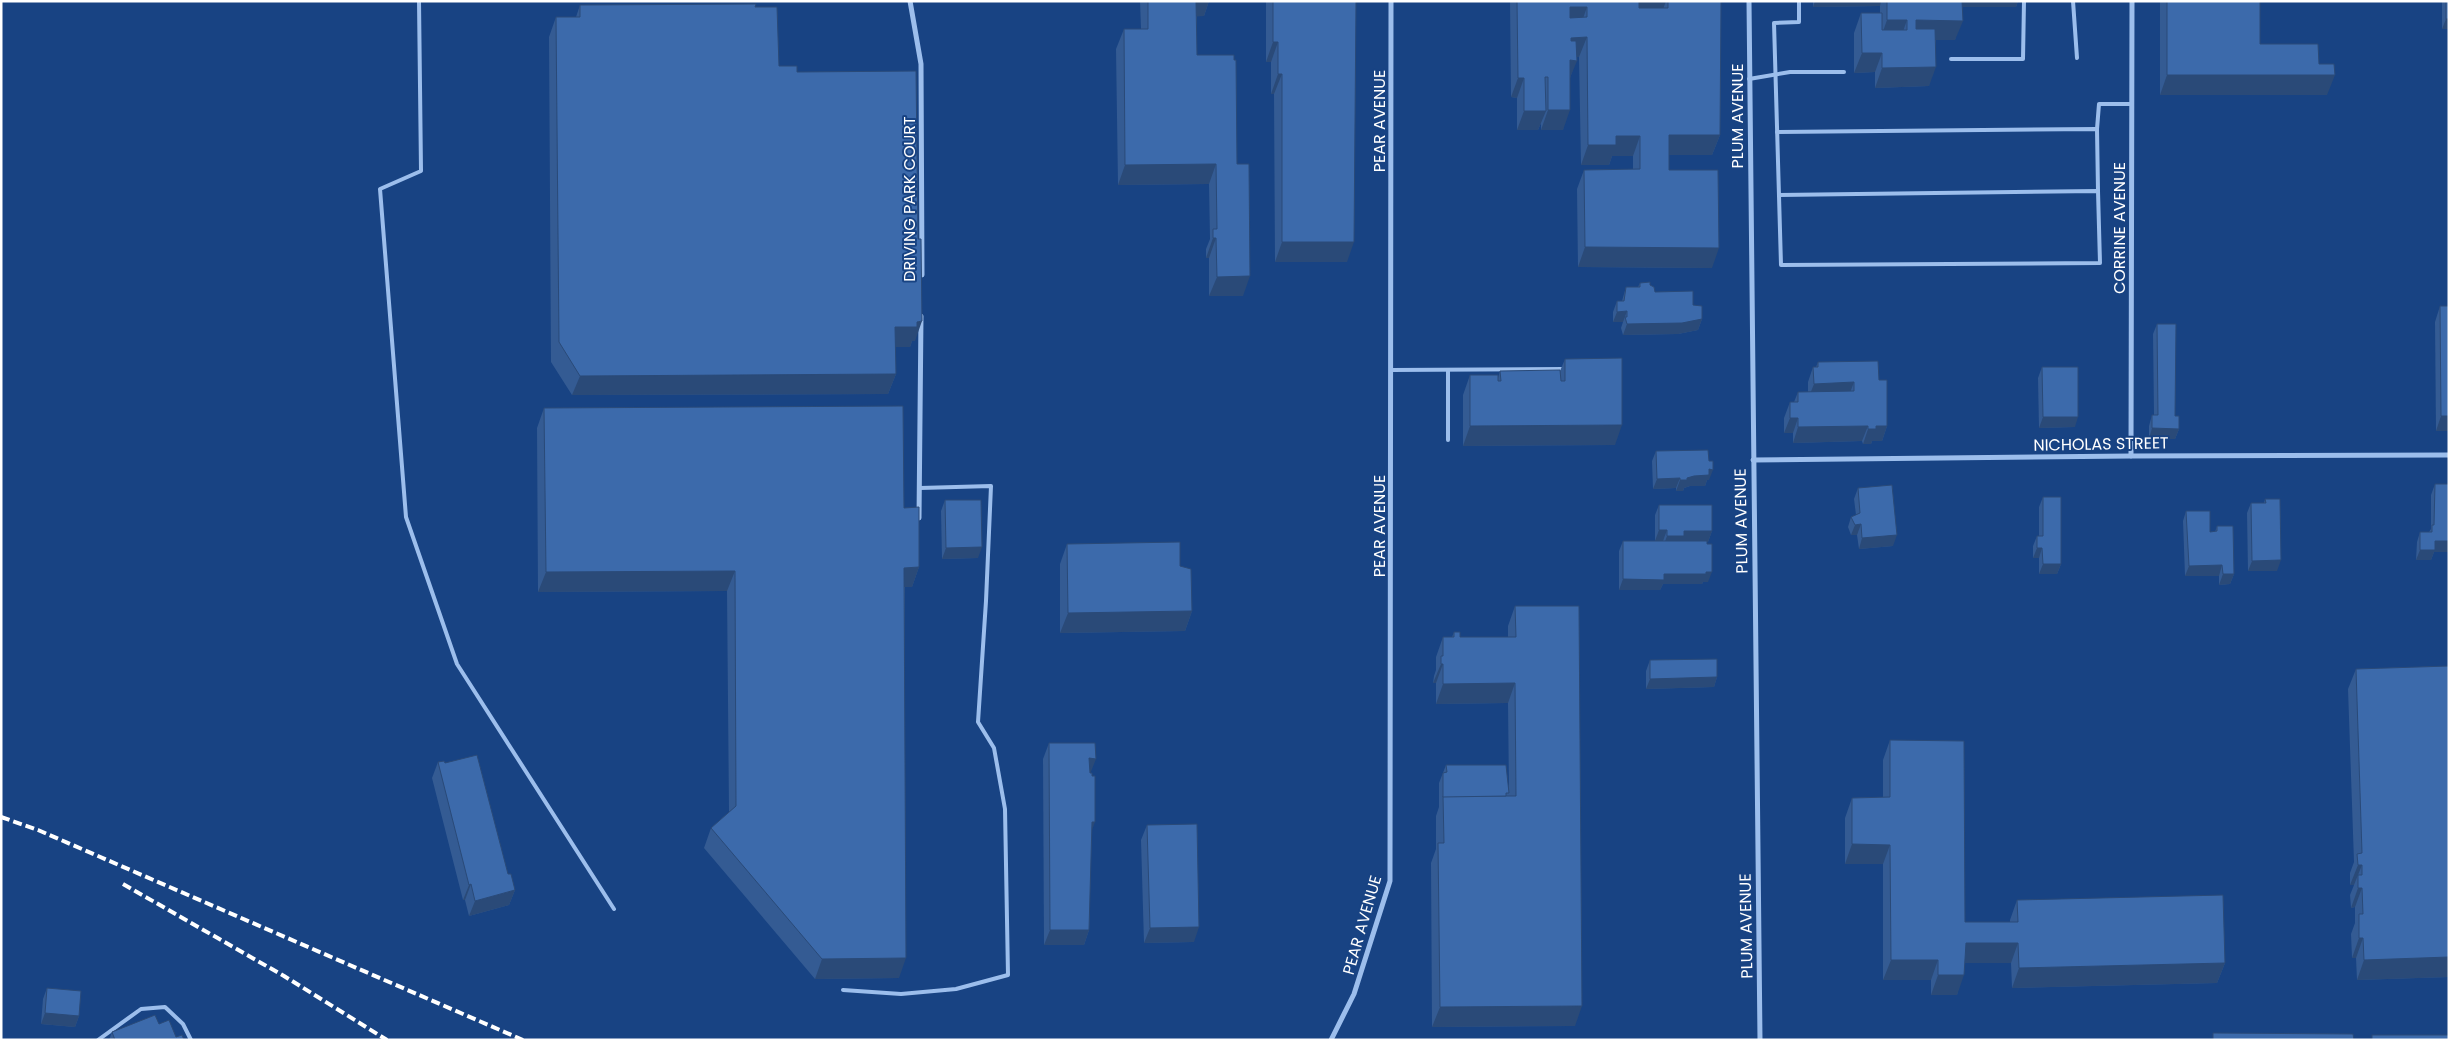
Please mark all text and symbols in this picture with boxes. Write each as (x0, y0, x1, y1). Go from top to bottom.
street label: PLUM AVENUE (1726, 63, 1749, 169)
street label: PEAR AVENUE (1368, 70, 1391, 172)
street label: DRIVING PARK COURT (898, 116, 921, 282)
street label: CORRINE AVENUE (2108, 162, 2131, 294)
street label: NICHOLAS STREET (2033, 431, 2169, 457)
street label: PLUM AVENUE (1729, 468, 1753, 574)
street label: PEAR AVENUE (1368, 475, 1391, 577)
street label: PEAR AVENUE (1337, 873, 1387, 977)
street label: PLUM AVENUE (1734, 873, 1758, 979)

